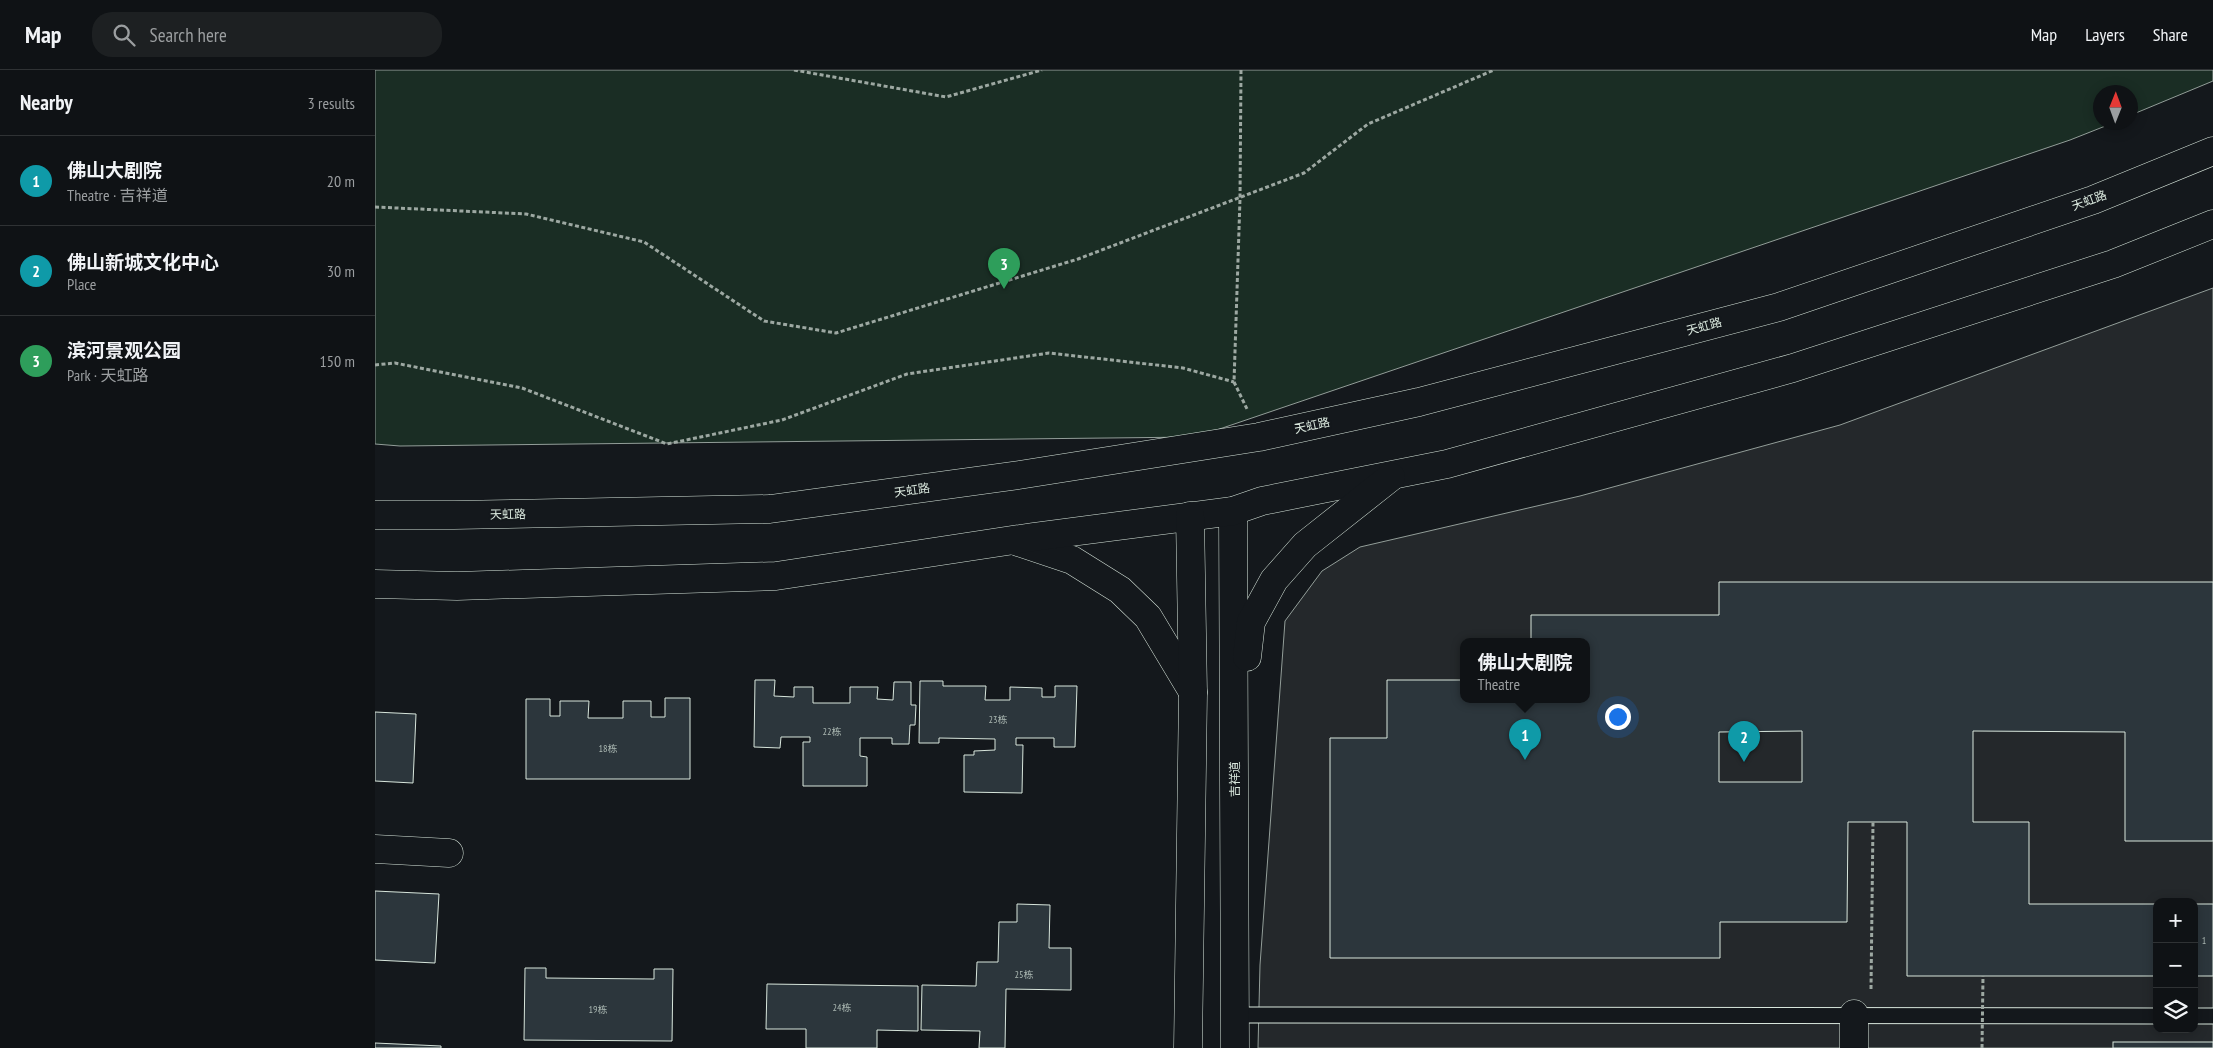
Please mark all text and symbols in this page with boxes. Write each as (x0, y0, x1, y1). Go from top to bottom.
search box (92, 12, 442, 57)
text: Map (25, 19, 62, 50)
icon: search (110, 21, 138, 49)
text: Search here (150, 23, 227, 47)
text: Map (2031, 23, 2057, 46)
text: Layers (2085, 23, 2125, 46)
text: Share (2153, 23, 2188, 46)
north arrow (2093, 85, 2138, 130)
text: Nearby (20, 89, 73, 116)
text: 3 results (308, 93, 355, 113)
text: 佛山大剧院 (67, 158, 162, 182)
text: 1 (32, 171, 40, 191)
text: 20 m (327, 171, 355, 191)
text: Theatre · 吉祥道 (67, 185, 168, 205)
street label: 天虹路 (2070, 187, 2108, 213)
pin: 3 (988, 248, 1020, 289)
text: 佛山新城文化中心 (67, 250, 219, 274)
text: 2 (32, 261, 40, 281)
text: 30 m (327, 261, 355, 281)
text: Place (67, 274, 96, 294)
street label: 天虹路 (1685, 314, 1723, 338)
text: 滨河景观公园 (67, 338, 181, 362)
text: 3 (32, 351, 40, 371)
text: 150 m (320, 351, 355, 371)
text: Park · 天虹路 (67, 365, 149, 385)
street label: 天虹路 (1293, 414, 1331, 436)
street label: 天虹路 (893, 480, 931, 500)
street label: 天虹路 (490, 506, 526, 522)
popup (1460, 638, 1590, 703)
text: 佛山大剧院 (1477, 650, 1573, 674)
text: Theatre (1477, 674, 1520, 694)
your location (1605, 704, 1631, 730)
house number: 23栋 (989, 713, 1008, 726)
pin: 1 (1509, 719, 1541, 760)
pin: 2 (1728, 721, 1760, 762)
house number: 22栋 (823, 725, 842, 738)
house number: 18栋 (599, 742, 618, 755)
street label: 吉祥道 (1227, 761, 1242, 797)
map controls (2153, 898, 2198, 1033)
button: + (2153, 898, 2198, 943)
house number: 1 (2202, 934, 2206, 947)
button: − (2153, 943, 2198, 988)
house number: 25栋 (1015, 968, 1034, 981)
button: layers (2153, 988, 2198, 1033)
house number: 24栋 (833, 1001, 852, 1014)
house number: 19栋 (589, 1003, 608, 1016)

